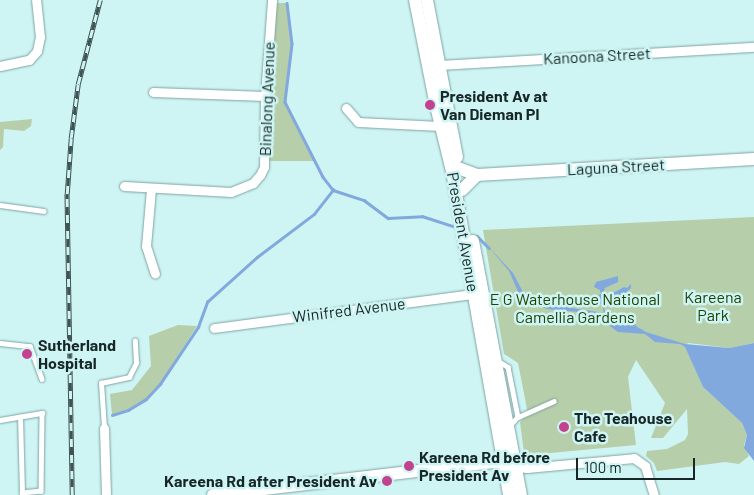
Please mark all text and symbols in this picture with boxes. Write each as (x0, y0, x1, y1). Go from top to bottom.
street label: Binalong Avenue (255, 41, 279, 157)
street label: Kanoona Street (543, 44, 651, 68)
place label: President Av at Van Dieman Pl (440, 86, 548, 124)
marker: President Av at Van Dieman Pl (424, 99, 436, 111)
street label: Laguna Street (567, 155, 665, 179)
street label: President Avenue (443, 171, 483, 293)
park label: Kareena Park (684, 287, 742, 325)
park label: E G Waterhouse National Camellia Gardens (490, 289, 660, 327)
street label: Winifred Avenue (291, 294, 407, 326)
place label: Sutherland Hospital (38, 335, 116, 373)
marker: Sutherland Hospital (20, 347, 34, 361)
place label: The Teahouse Cafe (574, 408, 672, 446)
marker: The Teahouse Cafe (558, 421, 570, 433)
place label: Kareena Rd before President Av (419, 447, 550, 485)
scale bar (579, 448, 698, 480)
text: 100 m (584, 458, 622, 476)
marker: Kareena Rd before President Av (403, 460, 415, 472)
place label: Kareena Rd after President Av (164, 471, 377, 491)
marker: Kareena Rd after President Av (381, 475, 393, 487)

